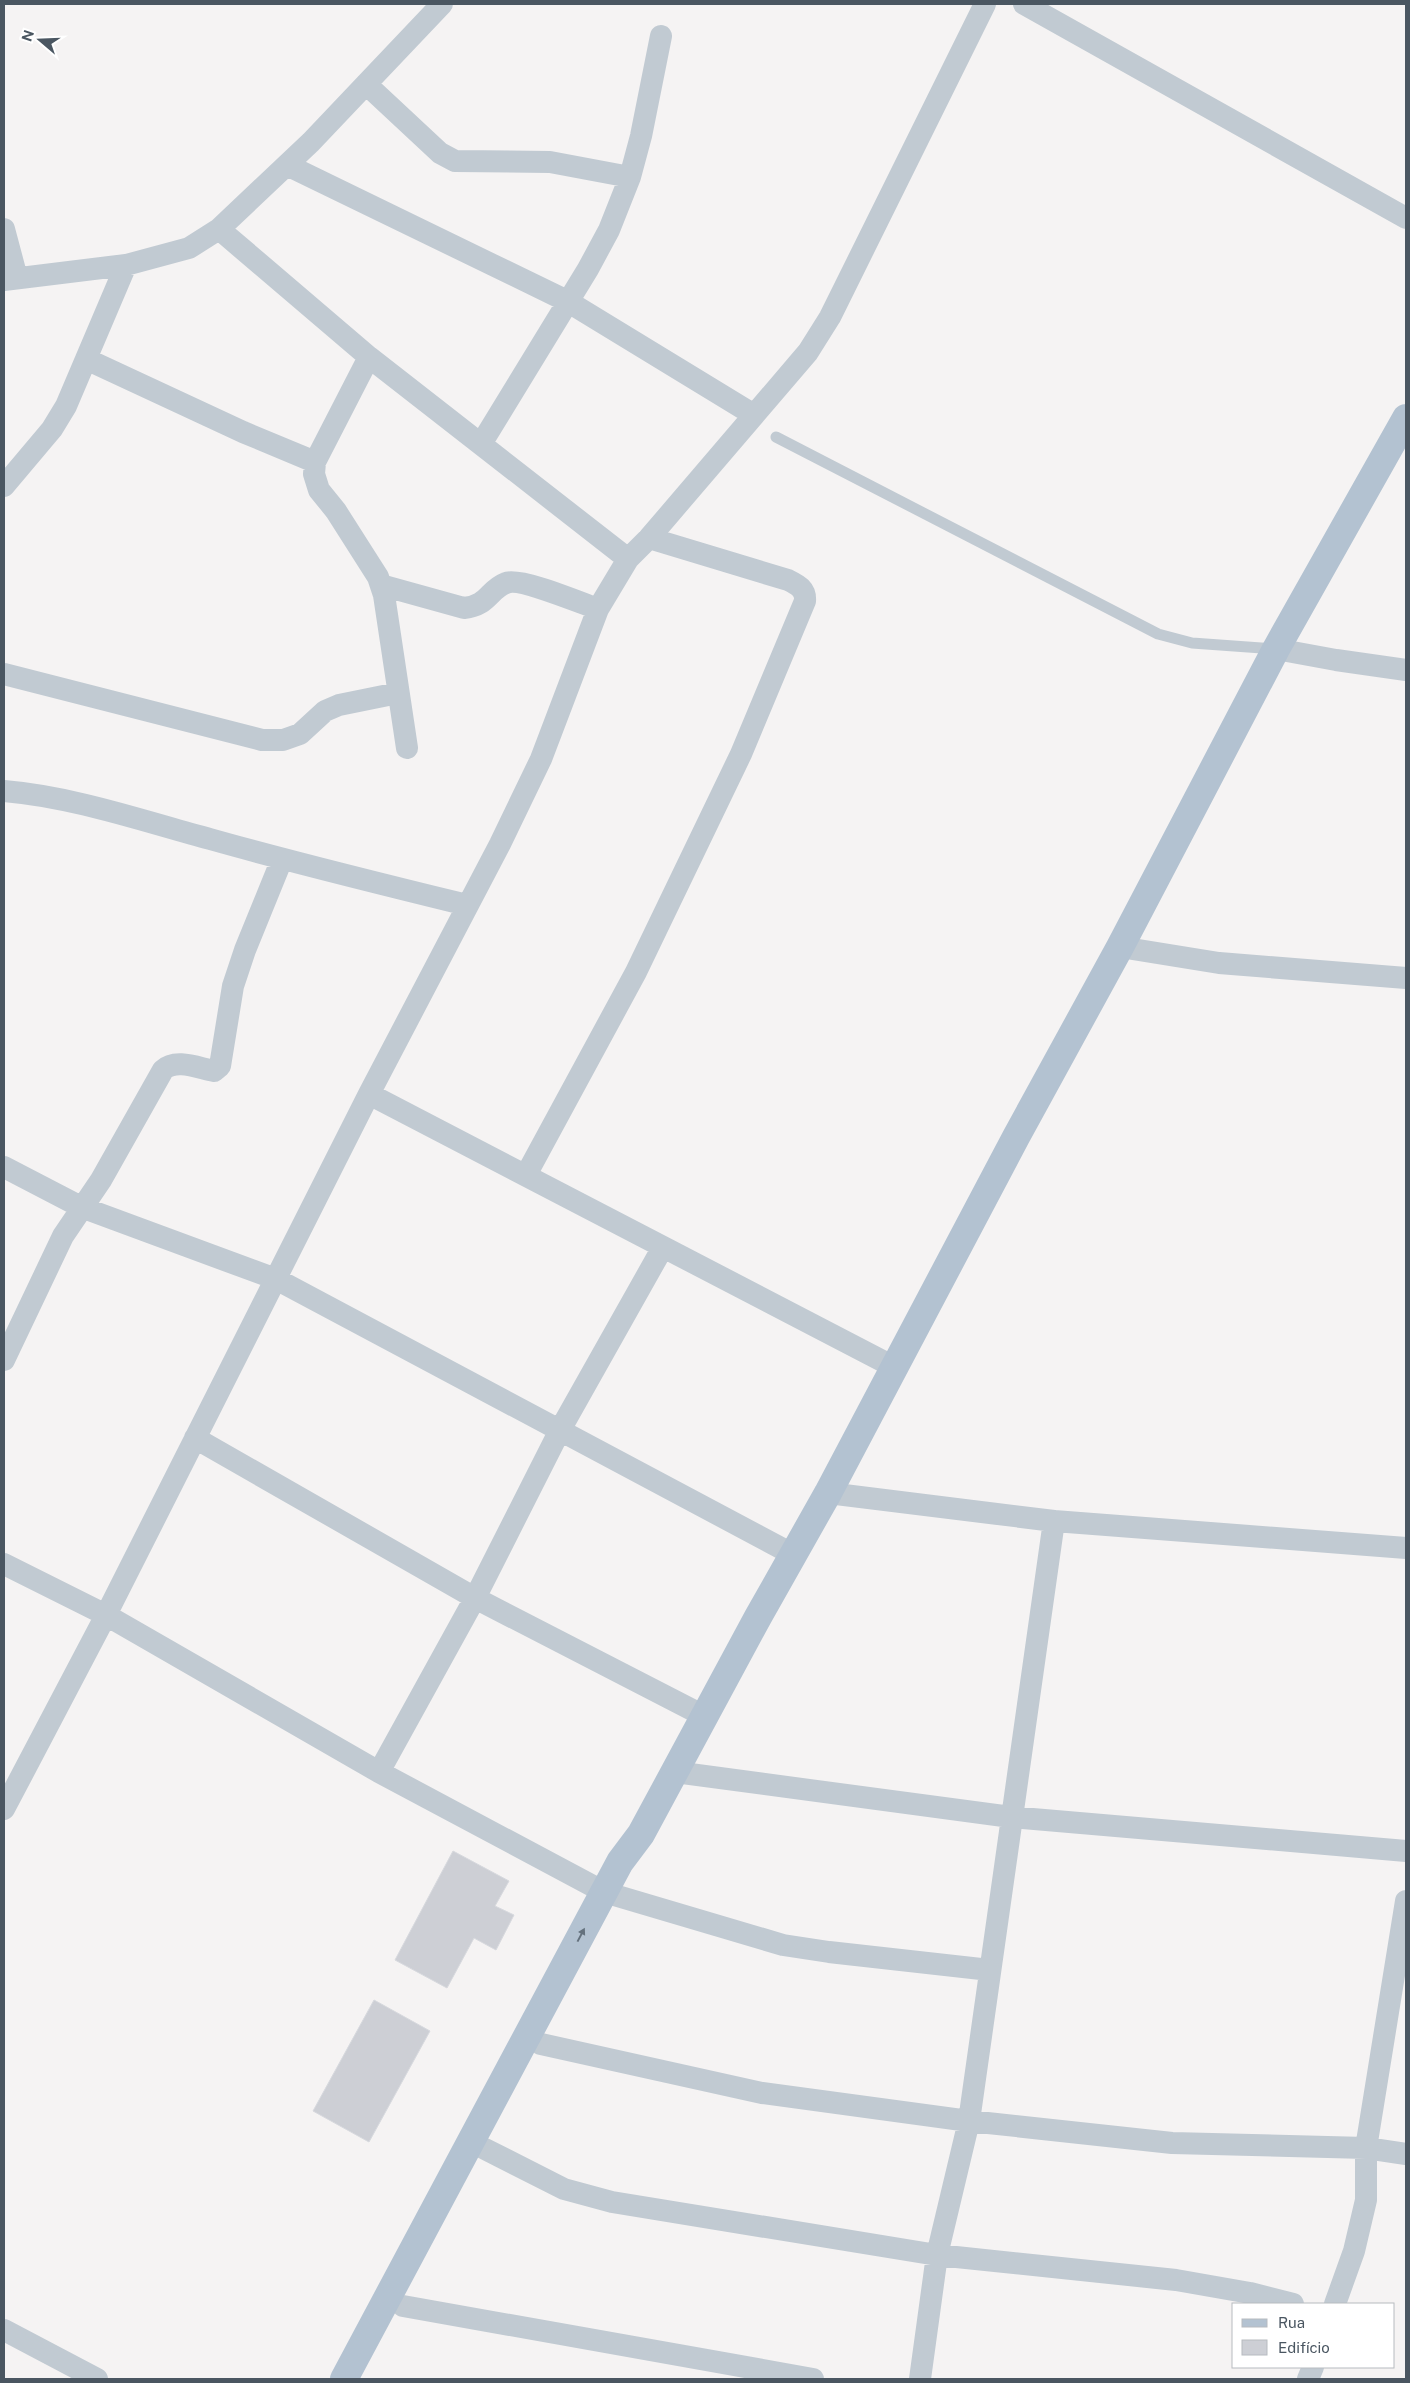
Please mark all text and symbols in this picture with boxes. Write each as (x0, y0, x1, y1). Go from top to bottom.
north arrow (15, 15, 65, 65)
text: N (18, 28, 37, 44)
one-way arrow (577, 1927, 585, 1942)
legend (1232, 2303, 1395, 2368)
text: Rua (1278, 2314, 1305, 2331)
text: Edifício (1278, 2339, 1330, 2356)

